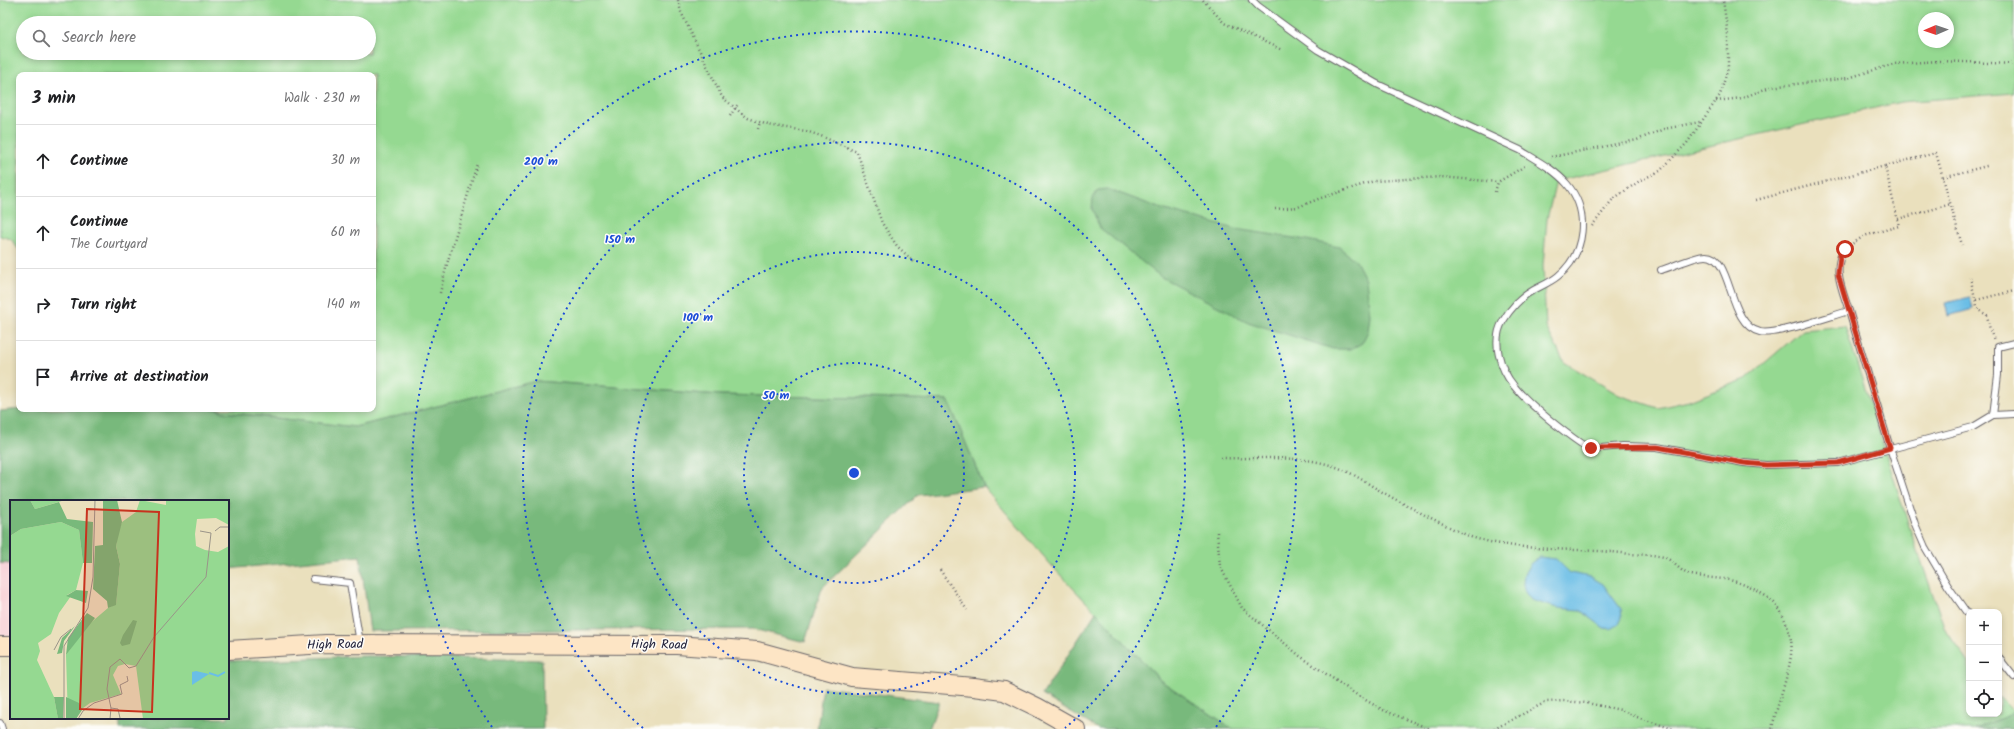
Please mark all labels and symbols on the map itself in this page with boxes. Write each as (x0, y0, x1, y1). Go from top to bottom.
north arrow (1918, 12, 1954, 48)
text: 200 m (524, 152, 558, 171)
text: 150 m (605, 230, 635, 249)
route start (1836, 240, 1854, 258)
text: 100 m (683, 308, 713, 327)
text: 50 m (762, 386, 790, 405)
route end (1582, 439, 1600, 457)
centre of rings (847, 466, 861, 480)
inset map (10, 500, 229, 719)
street label: High Road (307, 634, 364, 656)
street label: High Road (631, 634, 688, 656)

